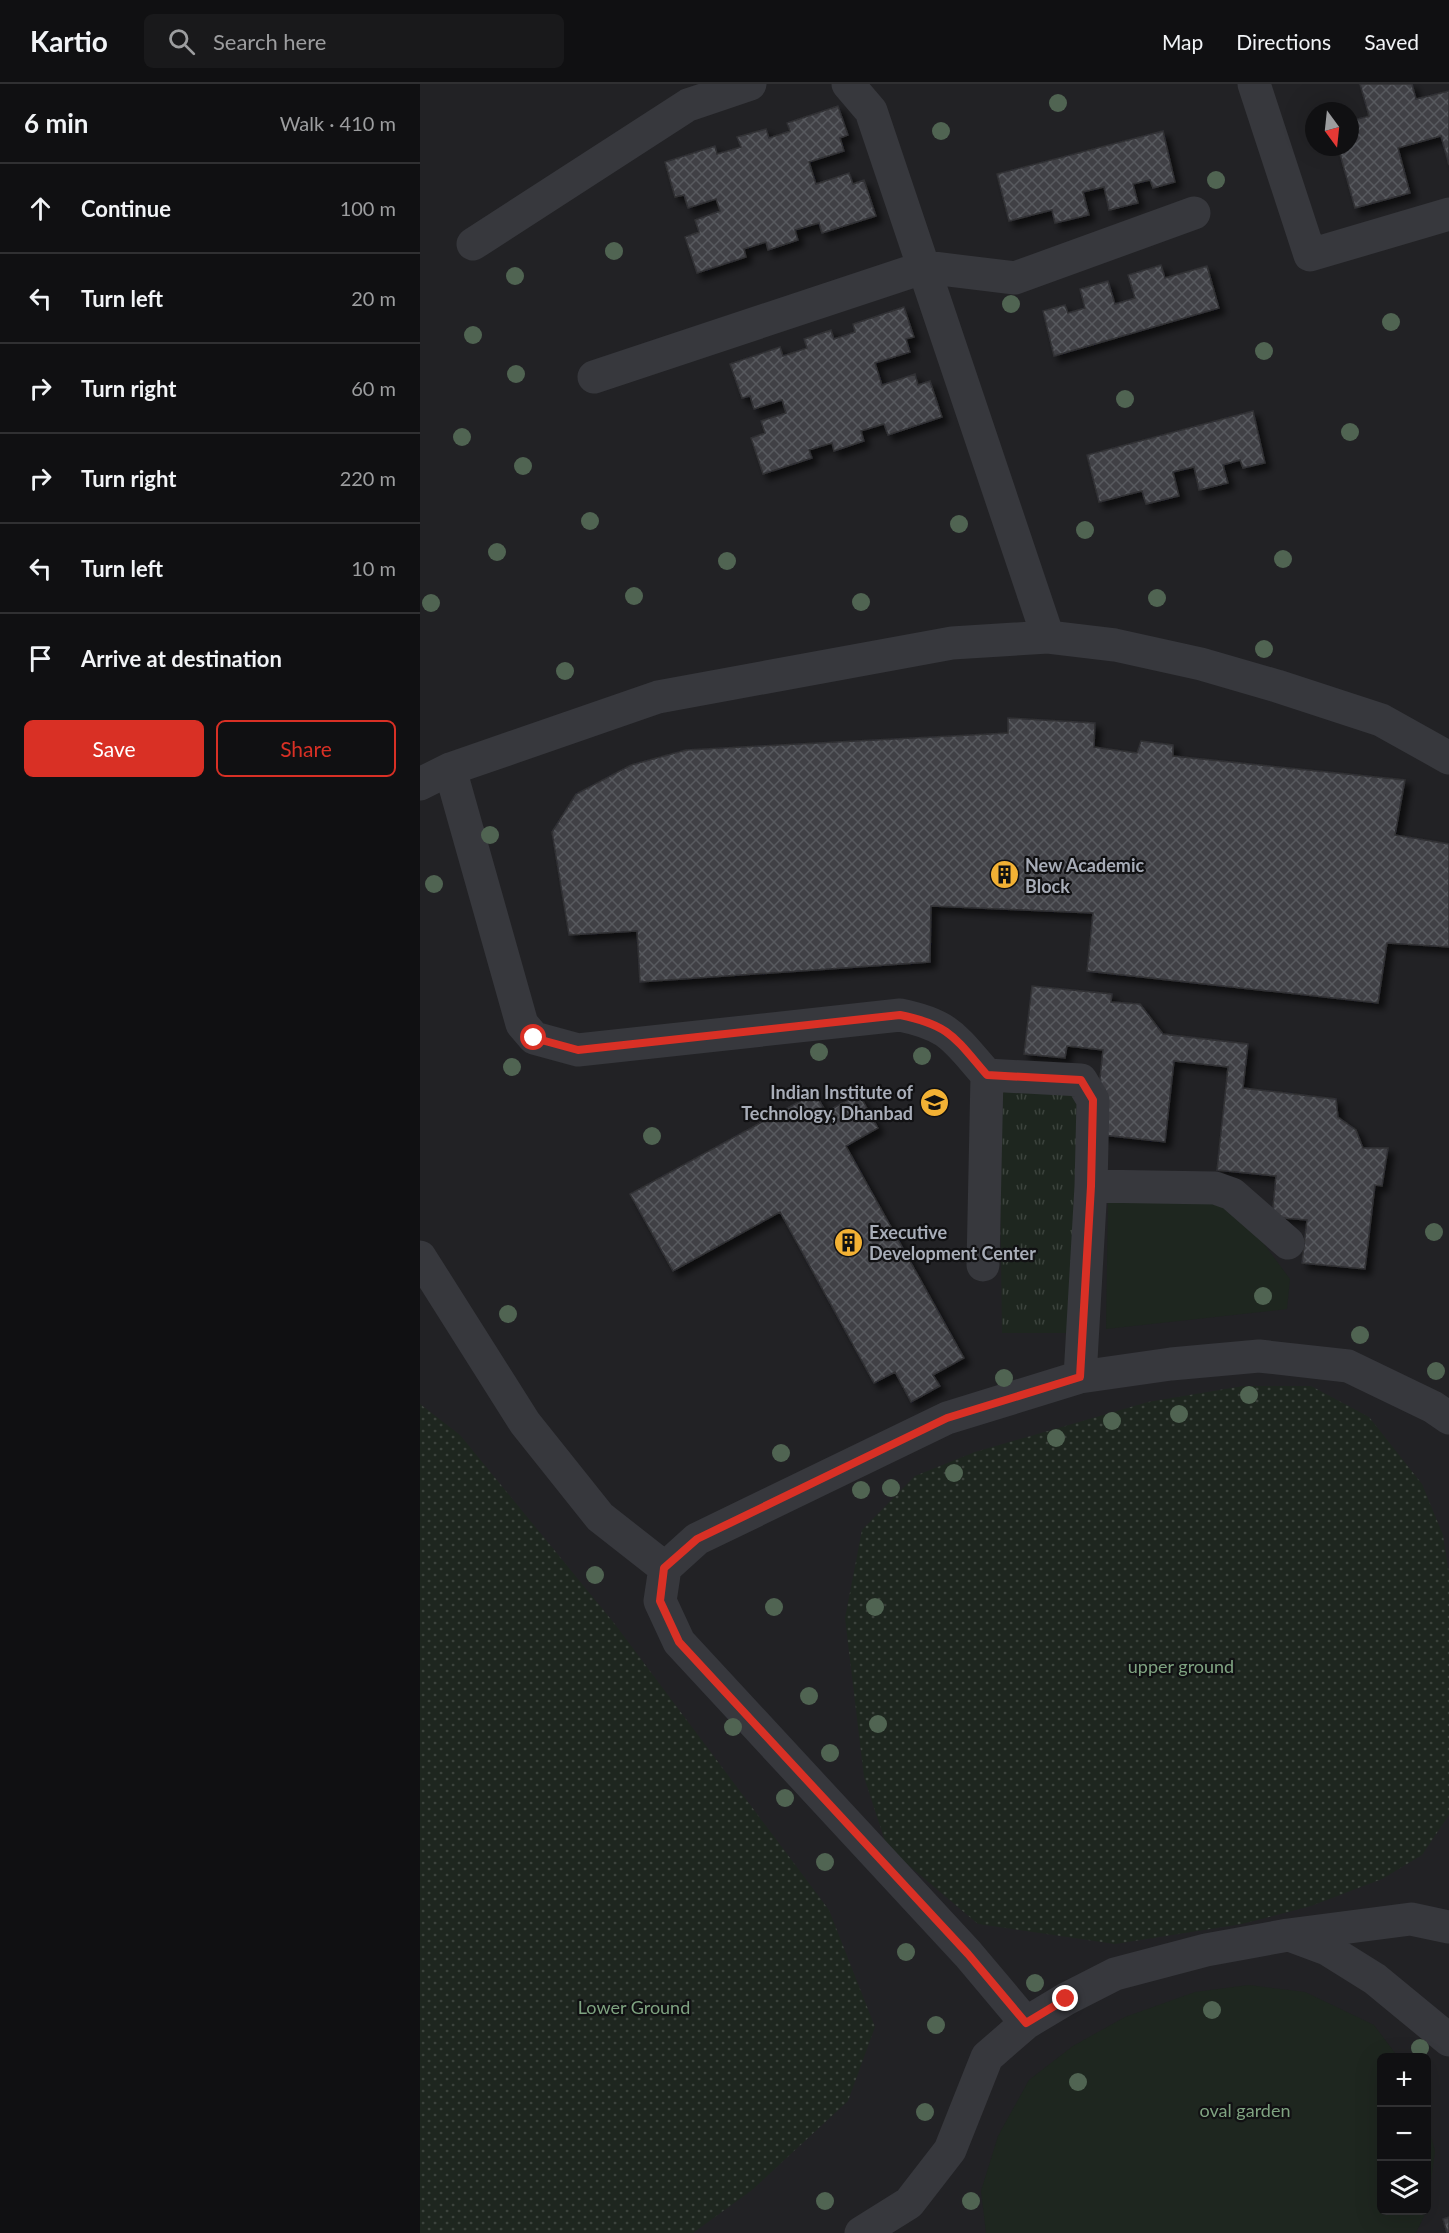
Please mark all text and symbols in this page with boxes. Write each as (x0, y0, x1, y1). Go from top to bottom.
search box (144, 14, 564, 68)
text: Kartio (30, 24, 108, 58)
icon: search (165, 25, 198, 58)
text: Search here (213, 28, 326, 55)
text: Map (1162, 29, 1203, 54)
text: Directions (1236, 29, 1331, 54)
text: Saved (1364, 29, 1419, 54)
north arrow (1305, 102, 1359, 156)
text: 6 min (24, 107, 88, 139)
text: Walk · 410 m (280, 111, 396, 135)
icon: ahead (24, 192, 57, 225)
text: Continue (81, 195, 171, 222)
text: 100 m (340, 196, 396, 220)
icon: left (24, 282, 57, 315)
text: Turn left (81, 285, 163, 312)
text: 20 m (351, 286, 396, 310)
icon: right (24, 372, 57, 405)
text: Turn right (81, 375, 176, 402)
text: 60 m (351, 376, 396, 400)
icon: right (24, 462, 57, 495)
text: Turn right (81, 465, 176, 492)
text: 220 m (340, 466, 396, 490)
icon: left (24, 552, 57, 585)
text: Turn left (81, 555, 163, 582)
text: 10 m (351, 556, 396, 580)
icon: arrive (24, 642, 57, 675)
text: Arrive at destination (81, 645, 282, 672)
button: Save (24, 720, 204, 777)
button: Share (216, 720, 396, 777)
place label: New Academic Block (1025, 854, 1144, 897)
building icon: New Academic Block (988, 859, 1020, 891)
route start (520, 1024, 546, 1050)
place label: Indian Institute of Technology, Dhanbad (741, 1081, 914, 1124)
school or university icon: Indian Institute of Technology, Dhanbad (918, 1086, 950, 1118)
place label: Executive Development Center (869, 1221, 1036, 1264)
building icon: Executive Development Center (832, 1226, 864, 1258)
park label: upper ground (1128, 1655, 1234, 1677)
route end (1052, 1985, 1078, 2011)
park label: Lower Ground (578, 1996, 690, 2018)
map controls (1377, 2053, 1431, 2215)
button: + (1377, 2053, 1431, 2107)
park label: oval garden (1200, 2099, 1290, 2121)
button: − (1377, 2107, 1431, 2161)
button: layers (1377, 2161, 1431, 2215)

